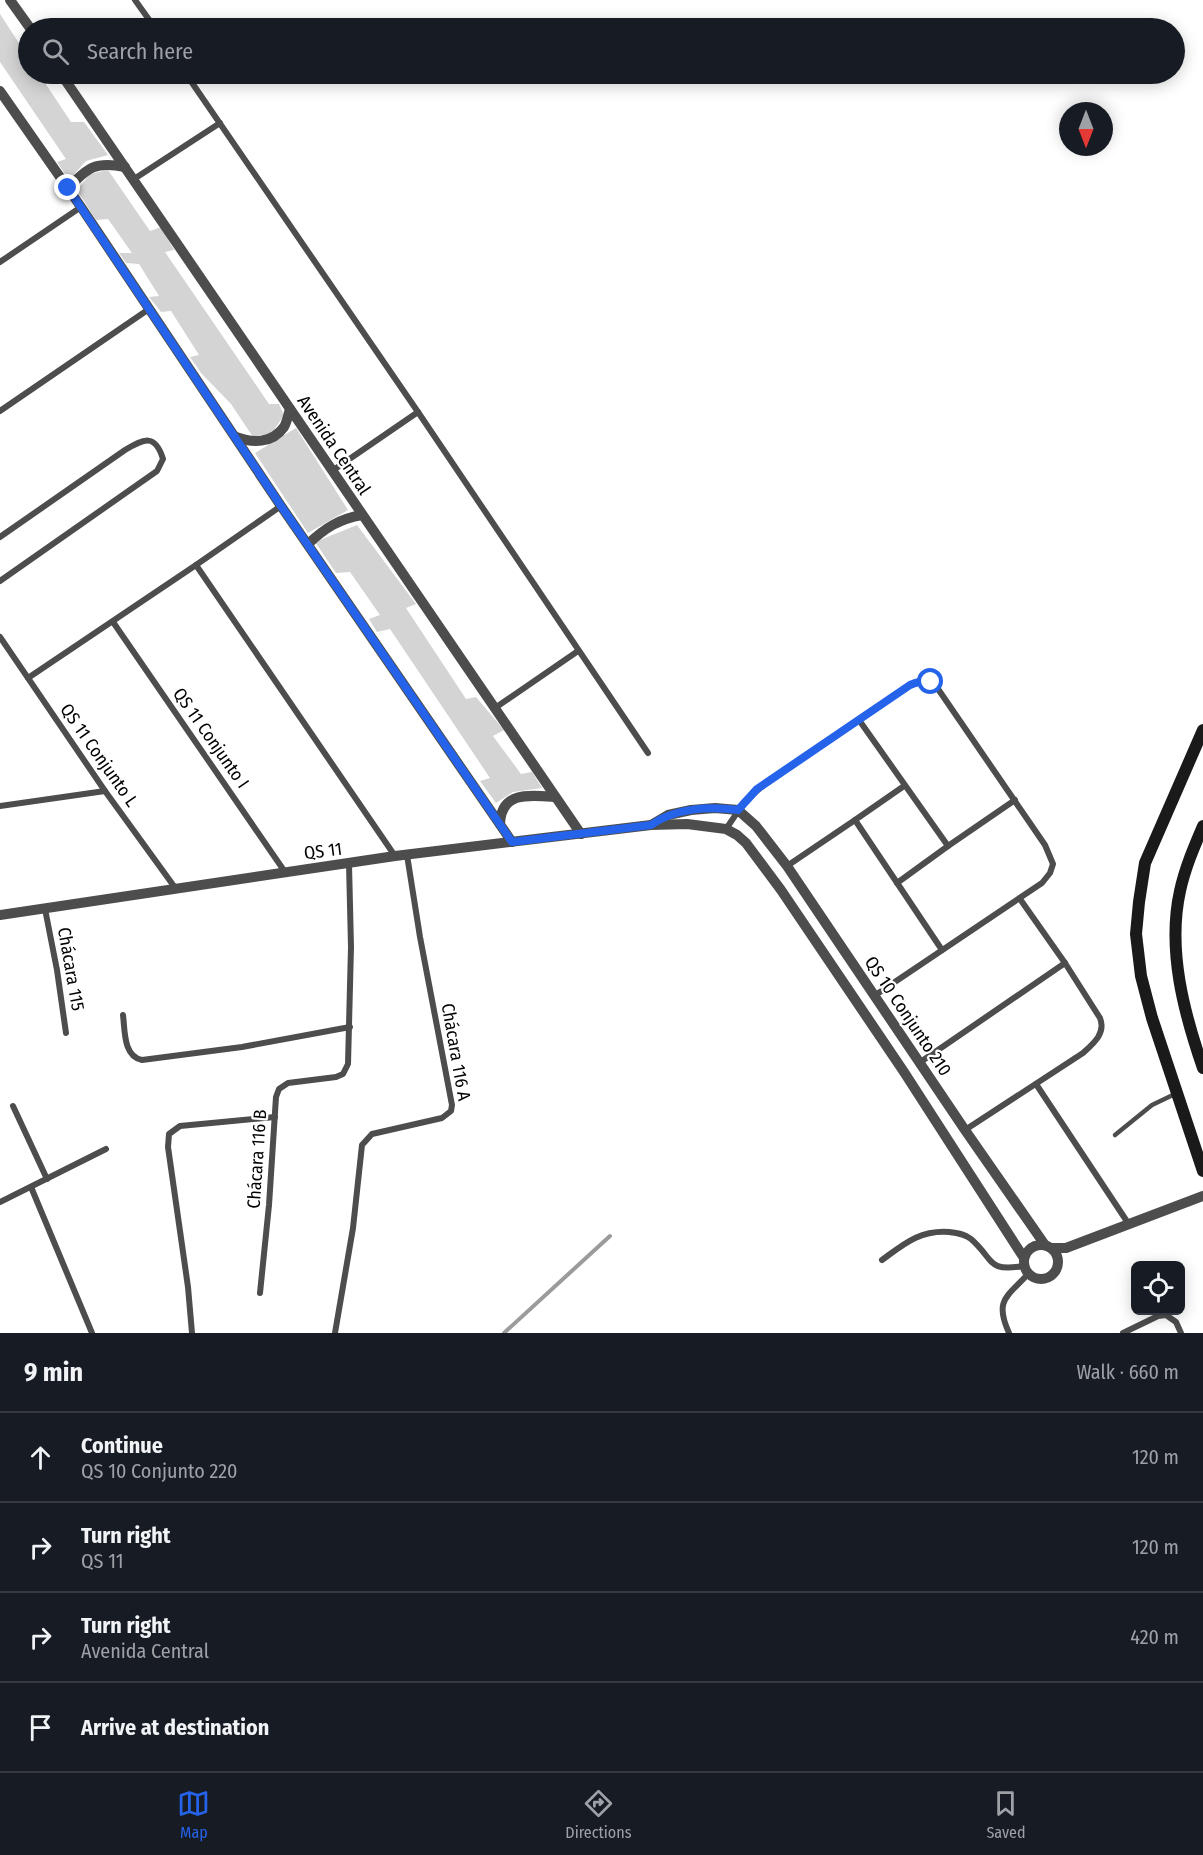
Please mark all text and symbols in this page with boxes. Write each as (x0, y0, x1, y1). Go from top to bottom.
search box (18, 18, 1185, 84)
icon: search (39, 35, 72, 68)
text: Search here (87, 38, 193, 65)
north arrow (1059, 102, 1113, 156)
route end (54, 174, 80, 200)
street label: Avenida Central (293, 391, 375, 499)
route start (917, 668, 943, 694)
street label: QS 11 Conjunto I (168, 683, 254, 793)
street label: QS 11 Conjunto L (55, 699, 143, 811)
street label: QS 11 (303, 838, 343, 864)
street label: Chácara 115 (53, 926, 89, 1012)
street label: QS 10 Conjunto 210 (860, 952, 956, 1080)
street label: Chácara 116 A (437, 1001, 476, 1103)
street label: Chácara 116 B (243, 1109, 271, 1209)
map controls (1131, 1261, 1185, 1315)
button: locate (1131, 1261, 1185, 1315)
text: 9 min (24, 1357, 83, 1388)
text: Walk · 660 m (1076, 1360, 1179, 1384)
text: Continue (81, 1432, 163, 1459)
icon: ahead (24, 1441, 57, 1474)
text: 120 m (1132, 1445, 1179, 1469)
text: QS 10 Conjunto 220 (81, 1459, 237, 1483)
text: Turn right (81, 1522, 170, 1549)
icon: right (24, 1531, 57, 1564)
text: 120 m (1132, 1535, 1179, 1559)
text: QS 11 (81, 1549, 124, 1573)
text: Turn right (81, 1612, 170, 1639)
icon: right (24, 1621, 57, 1654)
text: 420 m (1130, 1625, 1179, 1649)
text: Avenida Central (81, 1639, 209, 1663)
icon: arrive (24, 1711, 57, 1744)
text: Arrive at destination (81, 1714, 269, 1741)
tab: Map (177, 1787, 210, 1842)
tab: Directions (565, 1787, 632, 1842)
tab: Saved (986, 1787, 1026, 1842)

